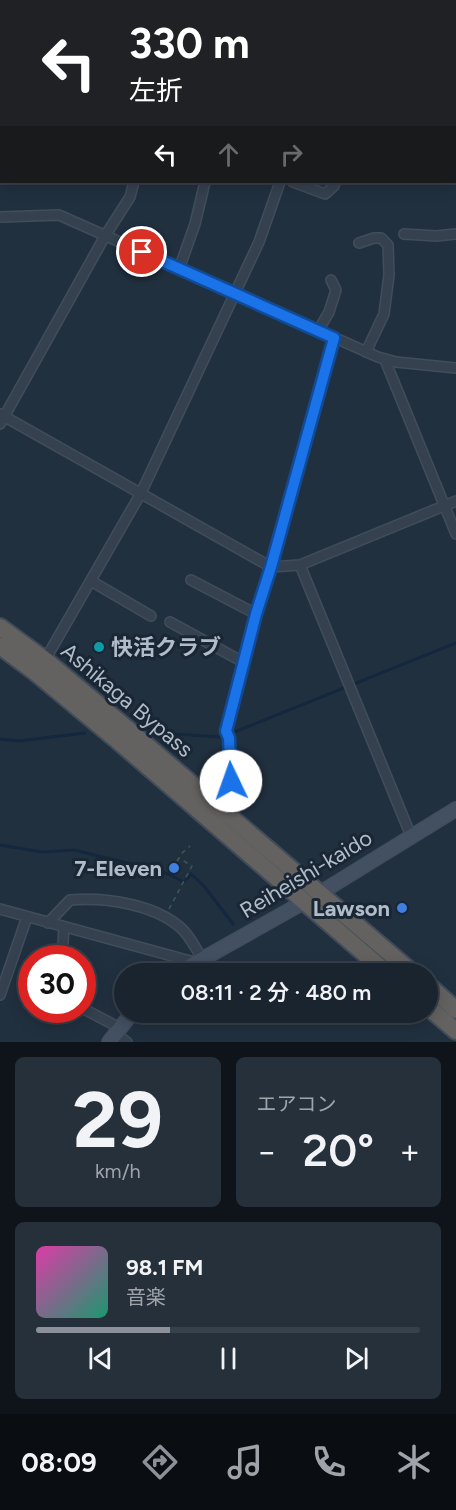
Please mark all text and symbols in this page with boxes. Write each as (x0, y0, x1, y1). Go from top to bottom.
text: 330 m (129, 18, 250, 69)
icon: left (30, 24, 108, 102)
text: 左折 (129, 74, 183, 107)
icon: left (149, 138, 182, 171)
icon: ahead (212, 138, 245, 171)
icon: right (275, 138, 308, 171)
pin (116, 226, 167, 277)
icon: arrive (125, 235, 158, 268)
place label: 快活クラブ (111, 634, 221, 661)
street label: Ashikaga Bypass (56, 637, 198, 763)
marker: 快活クラブ (92, 640, 106, 654)
position arrow (199, 749, 263, 813)
street label: Reiheishi-kaido (235, 824, 377, 924)
place label: 7-Eleven (74, 855, 162, 882)
marker: 7-Eleven (167, 861, 181, 875)
place label: Lawson (313, 895, 390, 922)
marker: Lawson (395, 901, 409, 915)
speed limit sign: 30 (18, 945, 96, 1023)
text: 08:11 · 2 分 · 480 m (181, 979, 371, 1006)
text: 29 (73, 1073, 163, 1167)
text: エアコン (257, 1092, 337, 1116)
text: 20° (302, 1123, 374, 1177)
text: − (257, 1132, 277, 1171)
text: + (399, 1132, 420, 1171)
text: km/h (95, 1159, 141, 1183)
text: 98.1 FM (126, 1254, 203, 1281)
text: 音楽 (126, 1285, 166, 1309)
icon: previous (84, 1342, 117, 1375)
icon: pause (212, 1342, 245, 1375)
icon: next (340, 1342, 373, 1375)
icon: directions (139, 1441, 181, 1483)
icon: music (224, 1441, 266, 1483)
icon: phone (308, 1441, 350, 1483)
icon: climate (393, 1441, 435, 1483)
text: 08:09 (21, 1446, 97, 1479)

